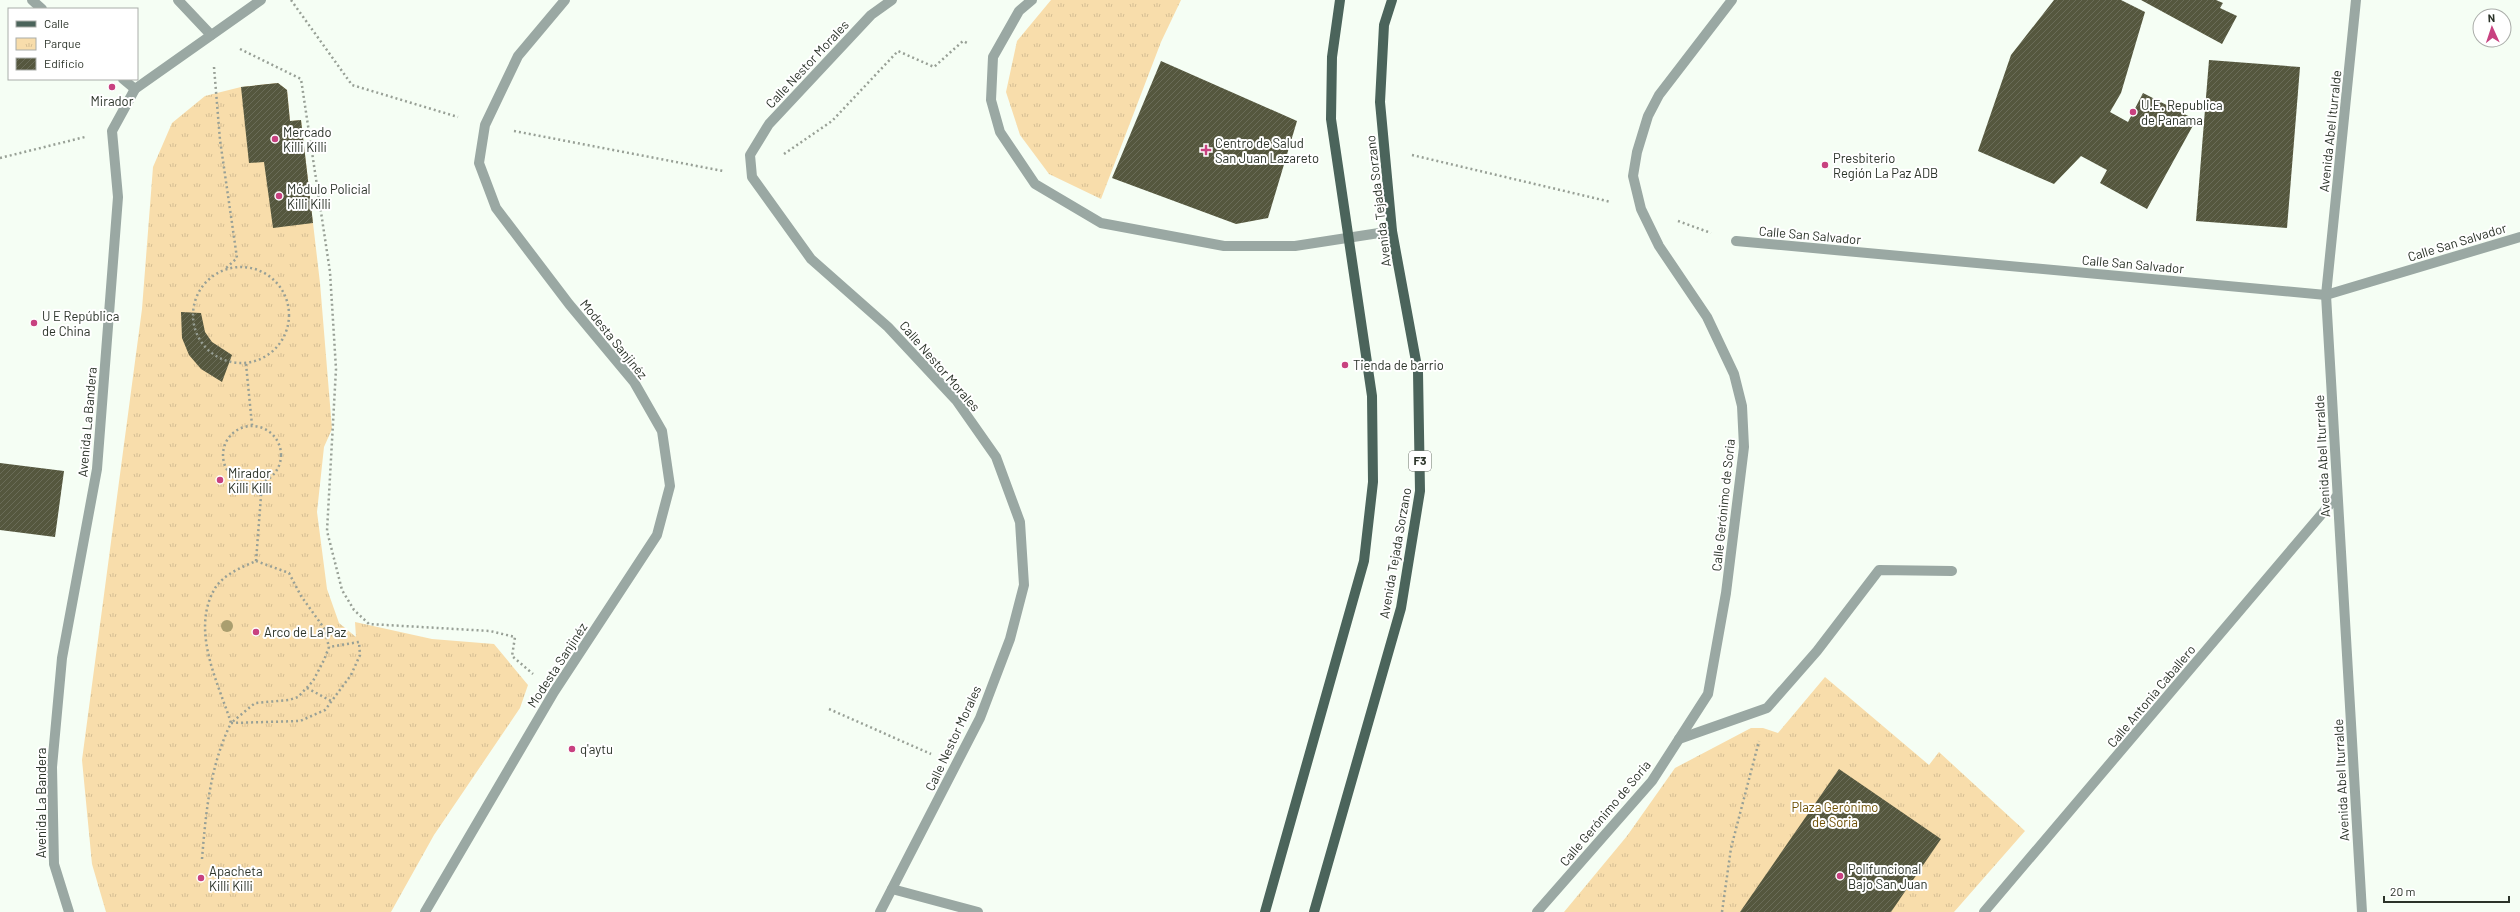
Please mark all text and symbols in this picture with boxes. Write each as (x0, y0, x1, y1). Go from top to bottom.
legend (8, 8, 138, 80)
north arrow (2472, 8, 2512, 48)
text: N (2487, 11, 2495, 24)
text: Calle (44, 16, 69, 30)
street label: Calle Nestor Morales (762, 17, 852, 111)
text: Parque (44, 36, 81, 50)
text: Edificio (44, 56, 84, 70)
street label: Avenida Abel Iturralde (2316, 69, 2344, 193)
marker: Mirador (107, 82, 117, 92)
place label: Mirador (91, 93, 134, 109)
place label: U.E. Republica de Panama (2141, 97, 2223, 128)
marker: U.E. Republica de Panama (2128, 107, 2138, 117)
place label: Mercado Killi Killi (283, 124, 331, 155)
marker: Mercado Killi Killi (270, 134, 280, 144)
street label: Avenida Tejada Sorzano (1362, 134, 1394, 268)
place label: Centro de Salud San Juan Lazareto (1215, 135, 1319, 166)
marker: Centro de Salud San Juan Lazareto (1200, 144, 1212, 156)
place label: Presbiterio Región La Paz ADB (1833, 150, 1938, 181)
marker: Presbiterio Región La Paz ADB (1820, 160, 1830, 170)
place label: Módulo Policial Killi Killi (287, 181, 371, 212)
marker: Módulo Policial Killi Killi (274, 191, 284, 201)
street label: Calle San Salvador (2406, 219, 2509, 265)
street label: Calle San Salvador (1758, 223, 1862, 247)
street label: Calle San Salvador (2081, 252, 2185, 276)
street label: Modesta Sanjinéz (577, 296, 651, 382)
place label: U E República de China (42, 308, 119, 339)
marker: U E República de China (29, 318, 39, 328)
street label: Calle Nestor Morales (896, 318, 984, 414)
place label: Tienda de barrio (1353, 357, 1444, 373)
marker: Tienda de barrio (1340, 360, 1350, 370)
street label: Avenida La Bandera (74, 366, 100, 478)
street label: Avenida Abel Iturralde (2311, 394, 2333, 518)
street label: Calle Gerónimo de Soria (1708, 438, 1738, 572)
road number: F3 (1409, 451, 1431, 471)
place label: Mirador Killi Killi (228, 465, 272, 496)
marker: Mirador Killi Killi (215, 475, 225, 485)
street label: Avenida Tejada Sorzano (1376, 486, 1414, 620)
street label: Modesta Sanjinéz (524, 619, 590, 710)
place label: Arco de La Paz (264, 624, 347, 640)
marker: Arco de La Paz (251, 627, 261, 637)
street label: Calle Antonia Caballero (2103, 641, 2199, 751)
street label: Calle Nestor Morales (922, 683, 984, 793)
street label: Avenida Abel Iturralde (2330, 718, 2352, 842)
place label: q'aytu (580, 741, 613, 757)
marker: q'aytu (567, 744, 577, 754)
street label: Avenida La Bandera (33, 748, 49, 858)
street label: Calle Gerónimo de Soria (1556, 757, 1654, 869)
park label: Plaza Gerónimo de Soria (1792, 799, 1878, 830)
place label: Polifuncional Bajo San Juan (1848, 861, 1928, 892)
place label: Apacheta Killi Killi (209, 863, 263, 894)
marker: Polifuncional Bajo San Juan (1835, 871, 1845, 881)
marker: Apacheta Killi Killi (196, 873, 206, 883)
scale bar (2384, 878, 2509, 904)
text: 20 m (2390, 884, 2416, 898)

